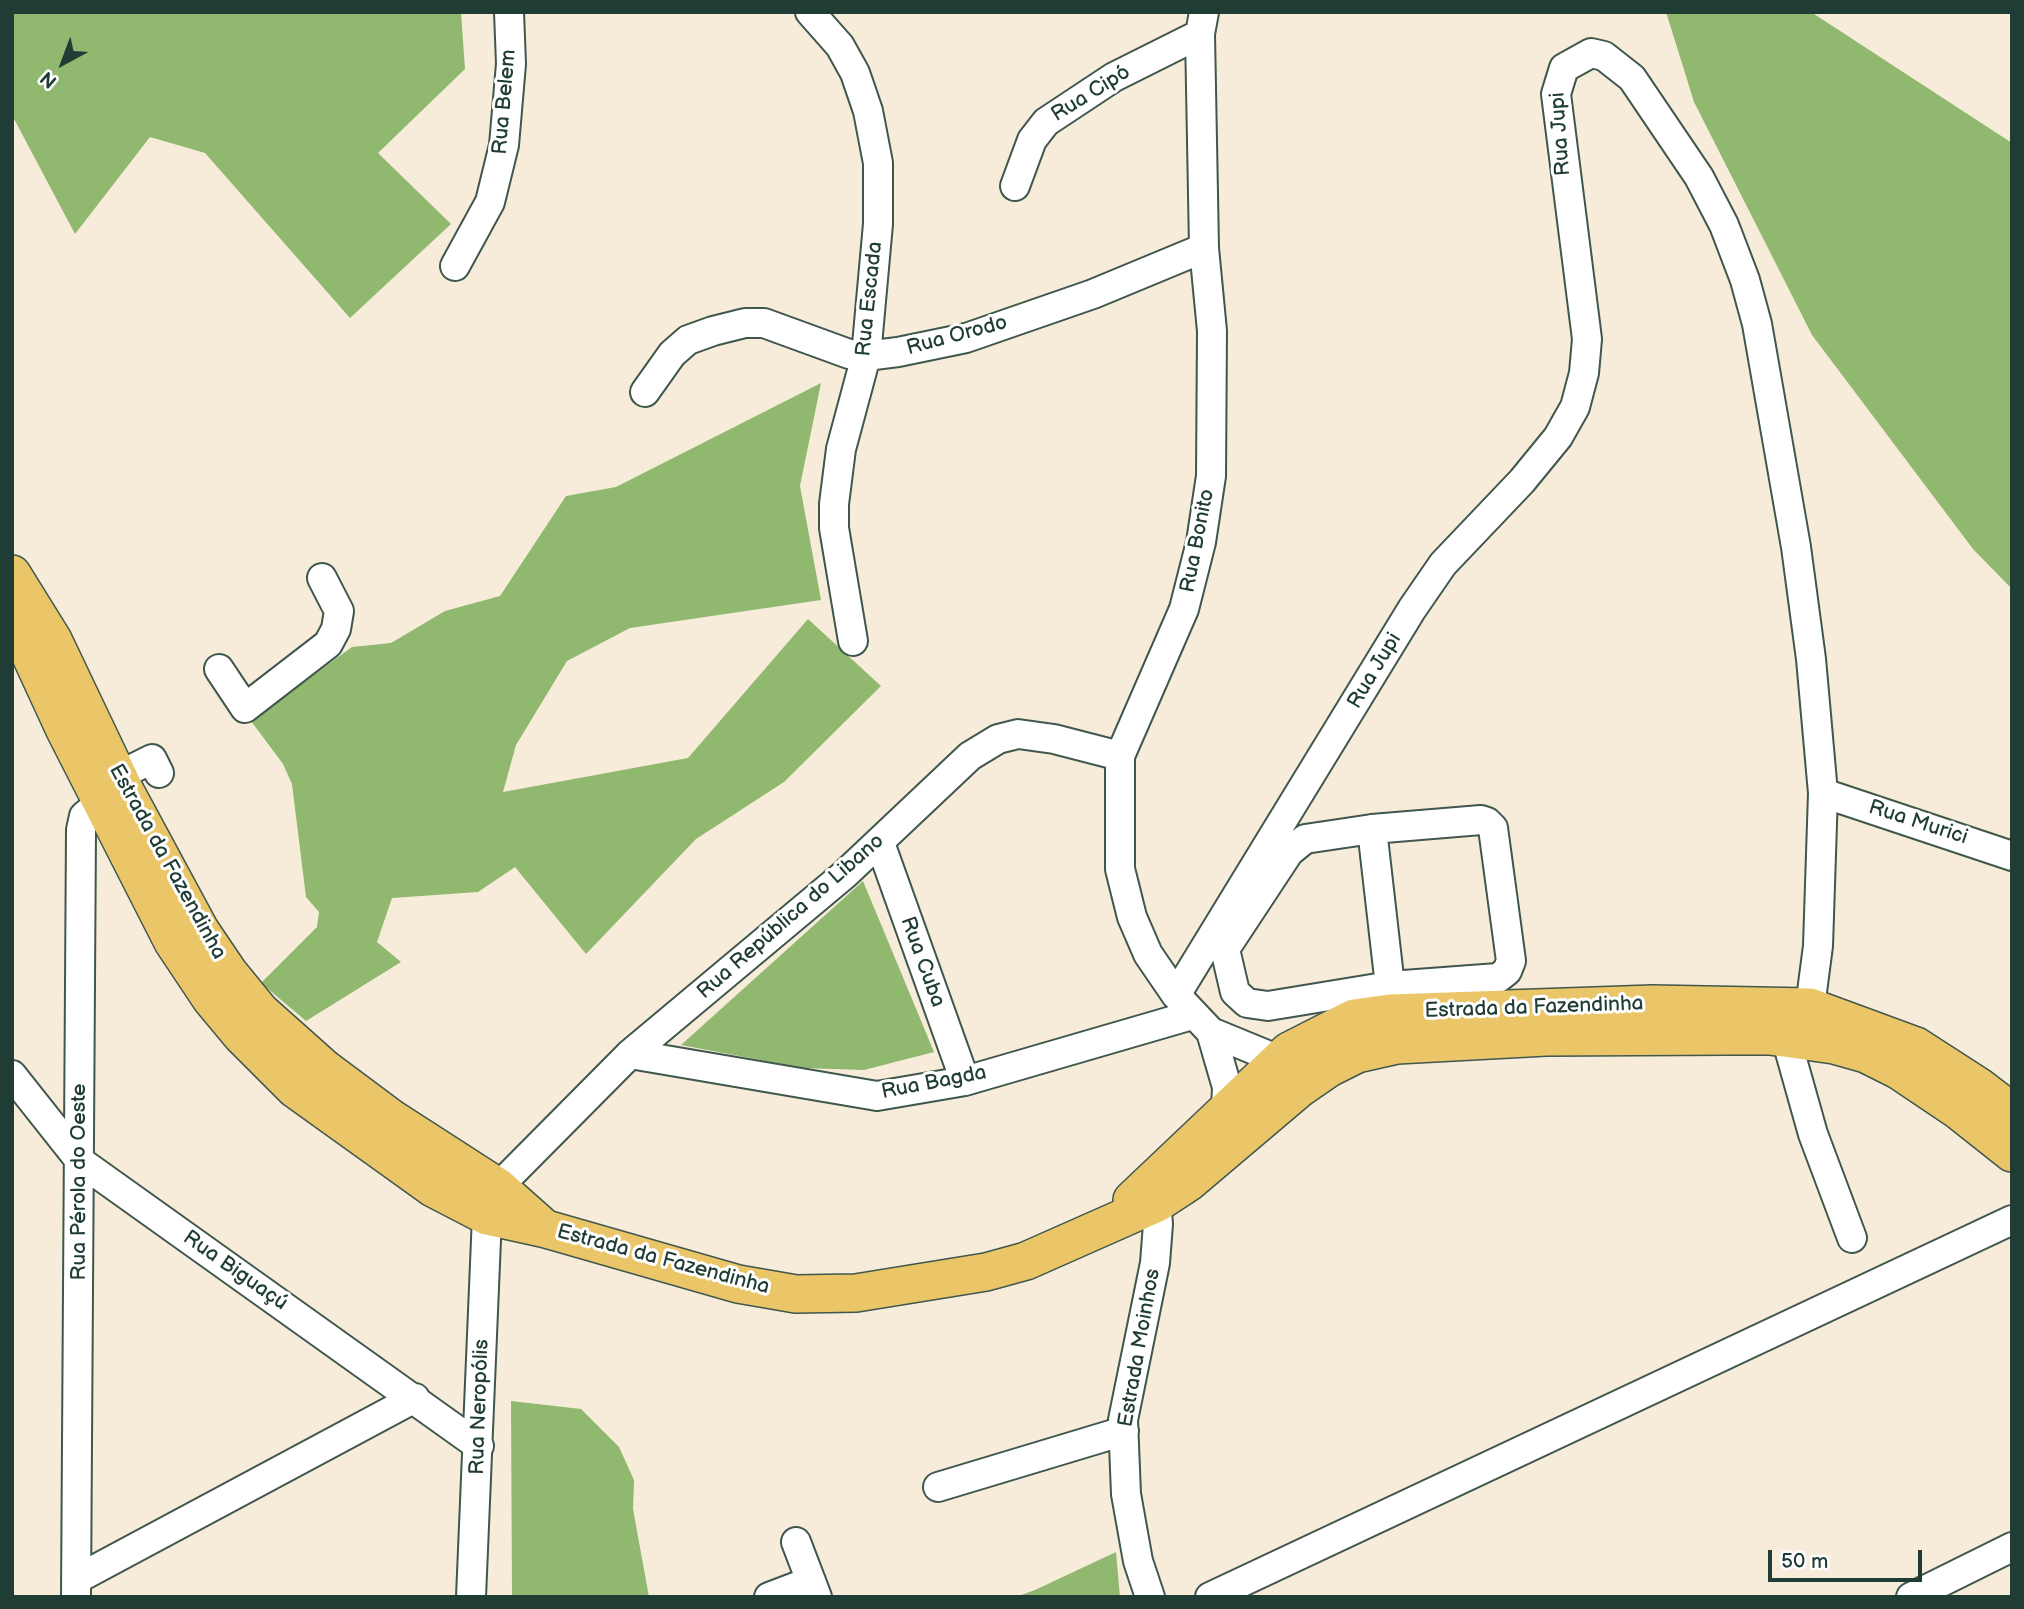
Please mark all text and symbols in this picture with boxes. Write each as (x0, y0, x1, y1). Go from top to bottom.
north arrow (28, 28, 98, 98)
street label: Rua Belem (488, 48, 522, 156)
street label: Rua Cipó (1047, 60, 1135, 128)
text: N (36, 66, 62, 93)
street label: Rua Jupi (1546, 91, 1576, 177)
street label: Rua Escada (851, 240, 889, 358)
street label: Rua Orodo (904, 310, 1010, 362)
street label: Rua Bonito (1176, 487, 1220, 595)
street label: Rua Jupi (1343, 629, 1407, 713)
street label: Estrada da Fazendinha (103, 760, 231, 964)
street label: Rua Murici (1865, 795, 1971, 851)
street label: Rua República do Libano (692, 829, 890, 1005)
street label: Rua Cuba (894, 913, 950, 1011)
street label: Estrada da Fazendinha (1424, 992, 1644, 1024)
street label: Rua Bagda (879, 1060, 989, 1106)
street label: Rua Pérola do Oeste (67, 1084, 93, 1280)
street label: Estrada da Fazendinha (554, 1219, 772, 1301)
street label: Rua Biguaçú (178, 1226, 292, 1316)
street label: Estrada Moinhos (1114, 1267, 1166, 1429)
street label: Rua Neropólis (465, 1339, 495, 1475)
scale bar (1772, 1536, 1926, 1580)
text: 50 m (1781, 1549, 1828, 1574)

